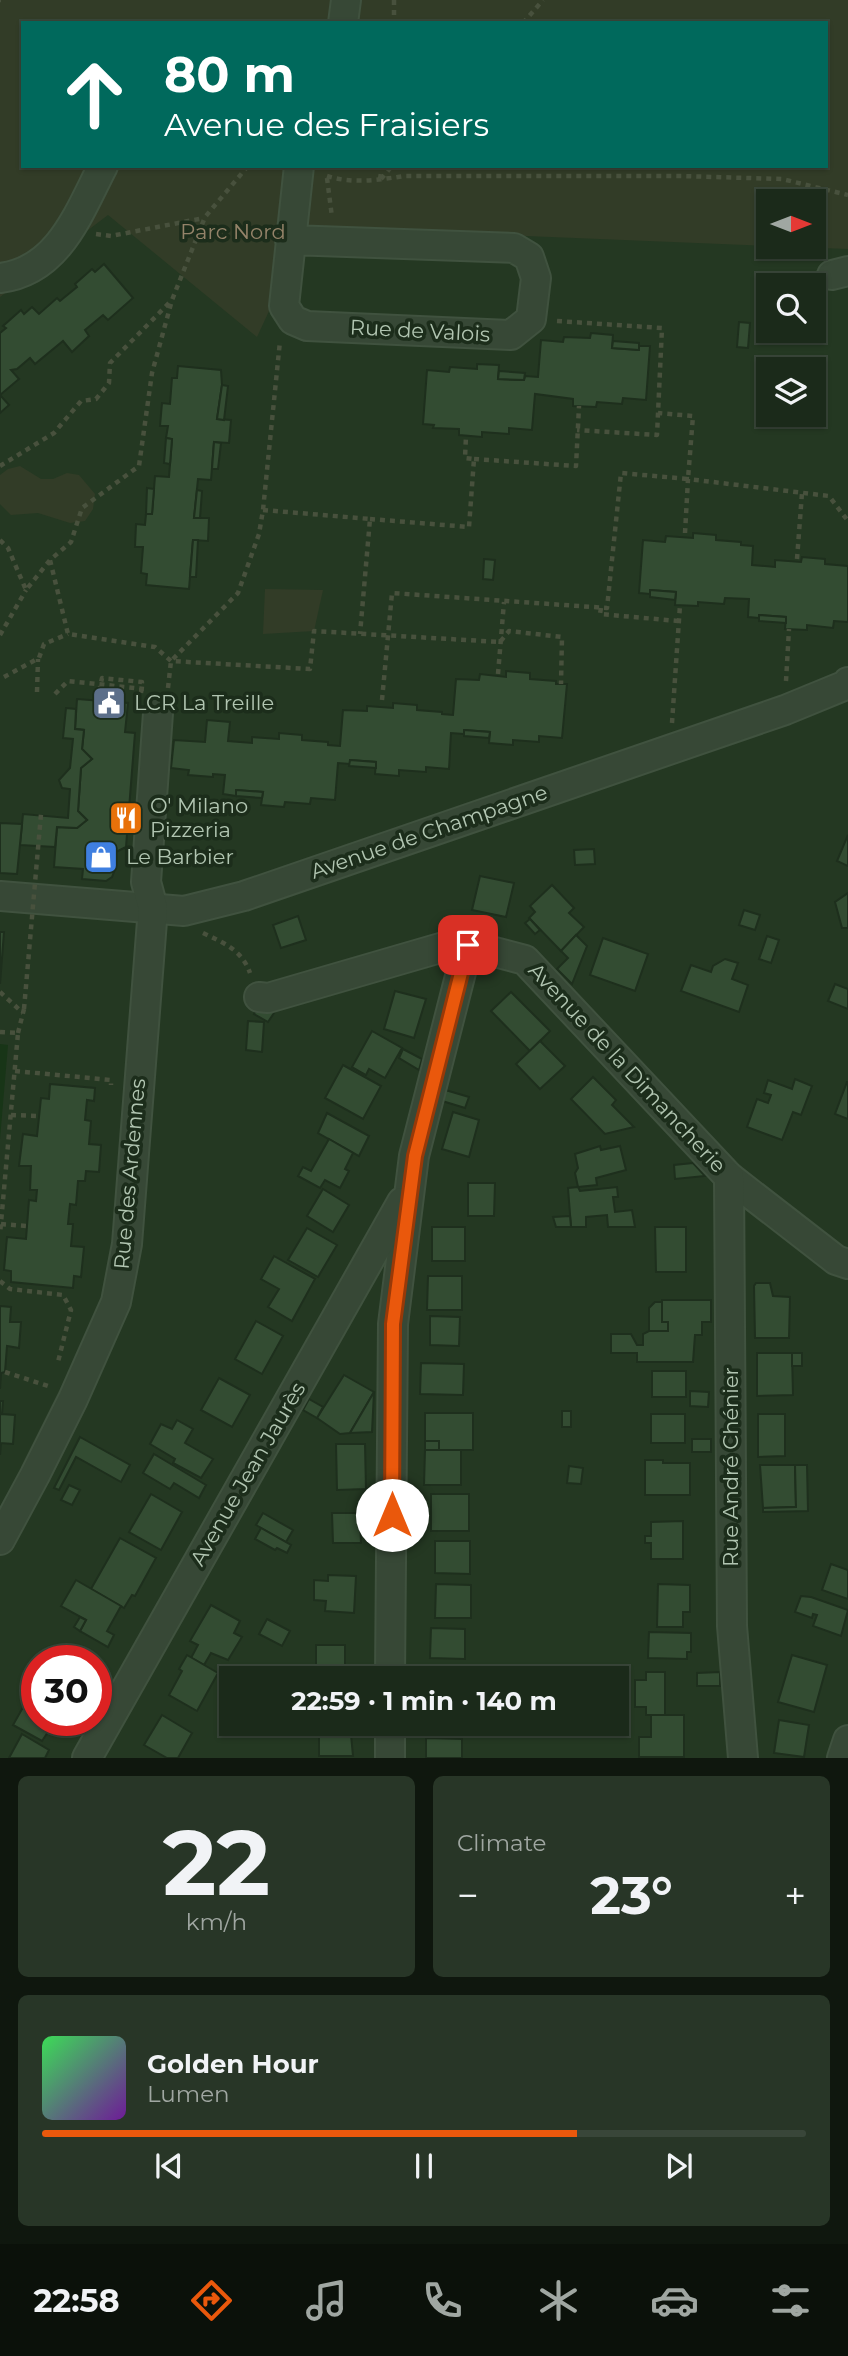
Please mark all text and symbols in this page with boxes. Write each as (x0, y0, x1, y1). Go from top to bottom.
text: 80 m (164, 45, 295, 104)
icon: ahead (49, 49, 140, 140)
text: Avenue des Fraisiers (164, 105, 489, 144)
north arrow (756, 189, 826, 259)
map controls (756, 189, 826, 427)
park label: Parc Nord (180, 219, 286, 244)
button: search (756, 273, 826, 343)
street label: Rue de Valois (349, 314, 491, 347)
button: layers (756, 357, 826, 427)
public building icon: LCR La Treille (90, 684, 128, 722)
place label: LCR La Treille (134, 690, 274, 715)
street label: Avenue de Champagne (307, 779, 551, 884)
place label: O' Milano Pizzeria (150, 793, 248, 842)
restaurant icon: O' Milano Pizzeria (107, 799, 145, 837)
shop icon: Le Barbier (82, 838, 120, 876)
place label: Le Barbier (126, 844, 234, 869)
pin (438, 915, 498, 975)
icon: arrive (449, 926, 487, 964)
street label: Avenue de la Dimancherie (524, 958, 731, 1178)
street label: Rue des Ardennes (109, 1077, 150, 1270)
street label: Rue André Chénier (718, 1367, 743, 1567)
street label: Avenue Jean Jaurès (185, 1378, 310, 1570)
position arrow (355, 1478, 429, 1552)
speed limit sign: 30 (21, 1645, 112, 1736)
text: 22:59 · 1 min · 140 m (291, 1685, 557, 1717)
text: 22 (163, 1807, 270, 1918)
text: Climate (457, 1829, 546, 1857)
text: 23° (590, 1864, 673, 1927)
text: − (457, 1872, 479, 1919)
text: + (784, 1872, 806, 1919)
text: km/h (186, 1908, 247, 1936)
text: Golden Hour (147, 2048, 319, 2080)
text: Lumen (147, 2080, 230, 2108)
icon: previous (150, 2147, 188, 2185)
icon: pause (405, 2147, 443, 2185)
icon: next (660, 2147, 698, 2185)
icon: directions (187, 2276, 236, 2325)
icon: music (302, 2276, 351, 2325)
icon: phone (418, 2276, 467, 2325)
icon: climate (534, 2276, 583, 2325)
icon: car (650, 2276, 699, 2325)
icon: filters (766, 2276, 815, 2325)
text: 22:58 (33, 2281, 120, 2320)

